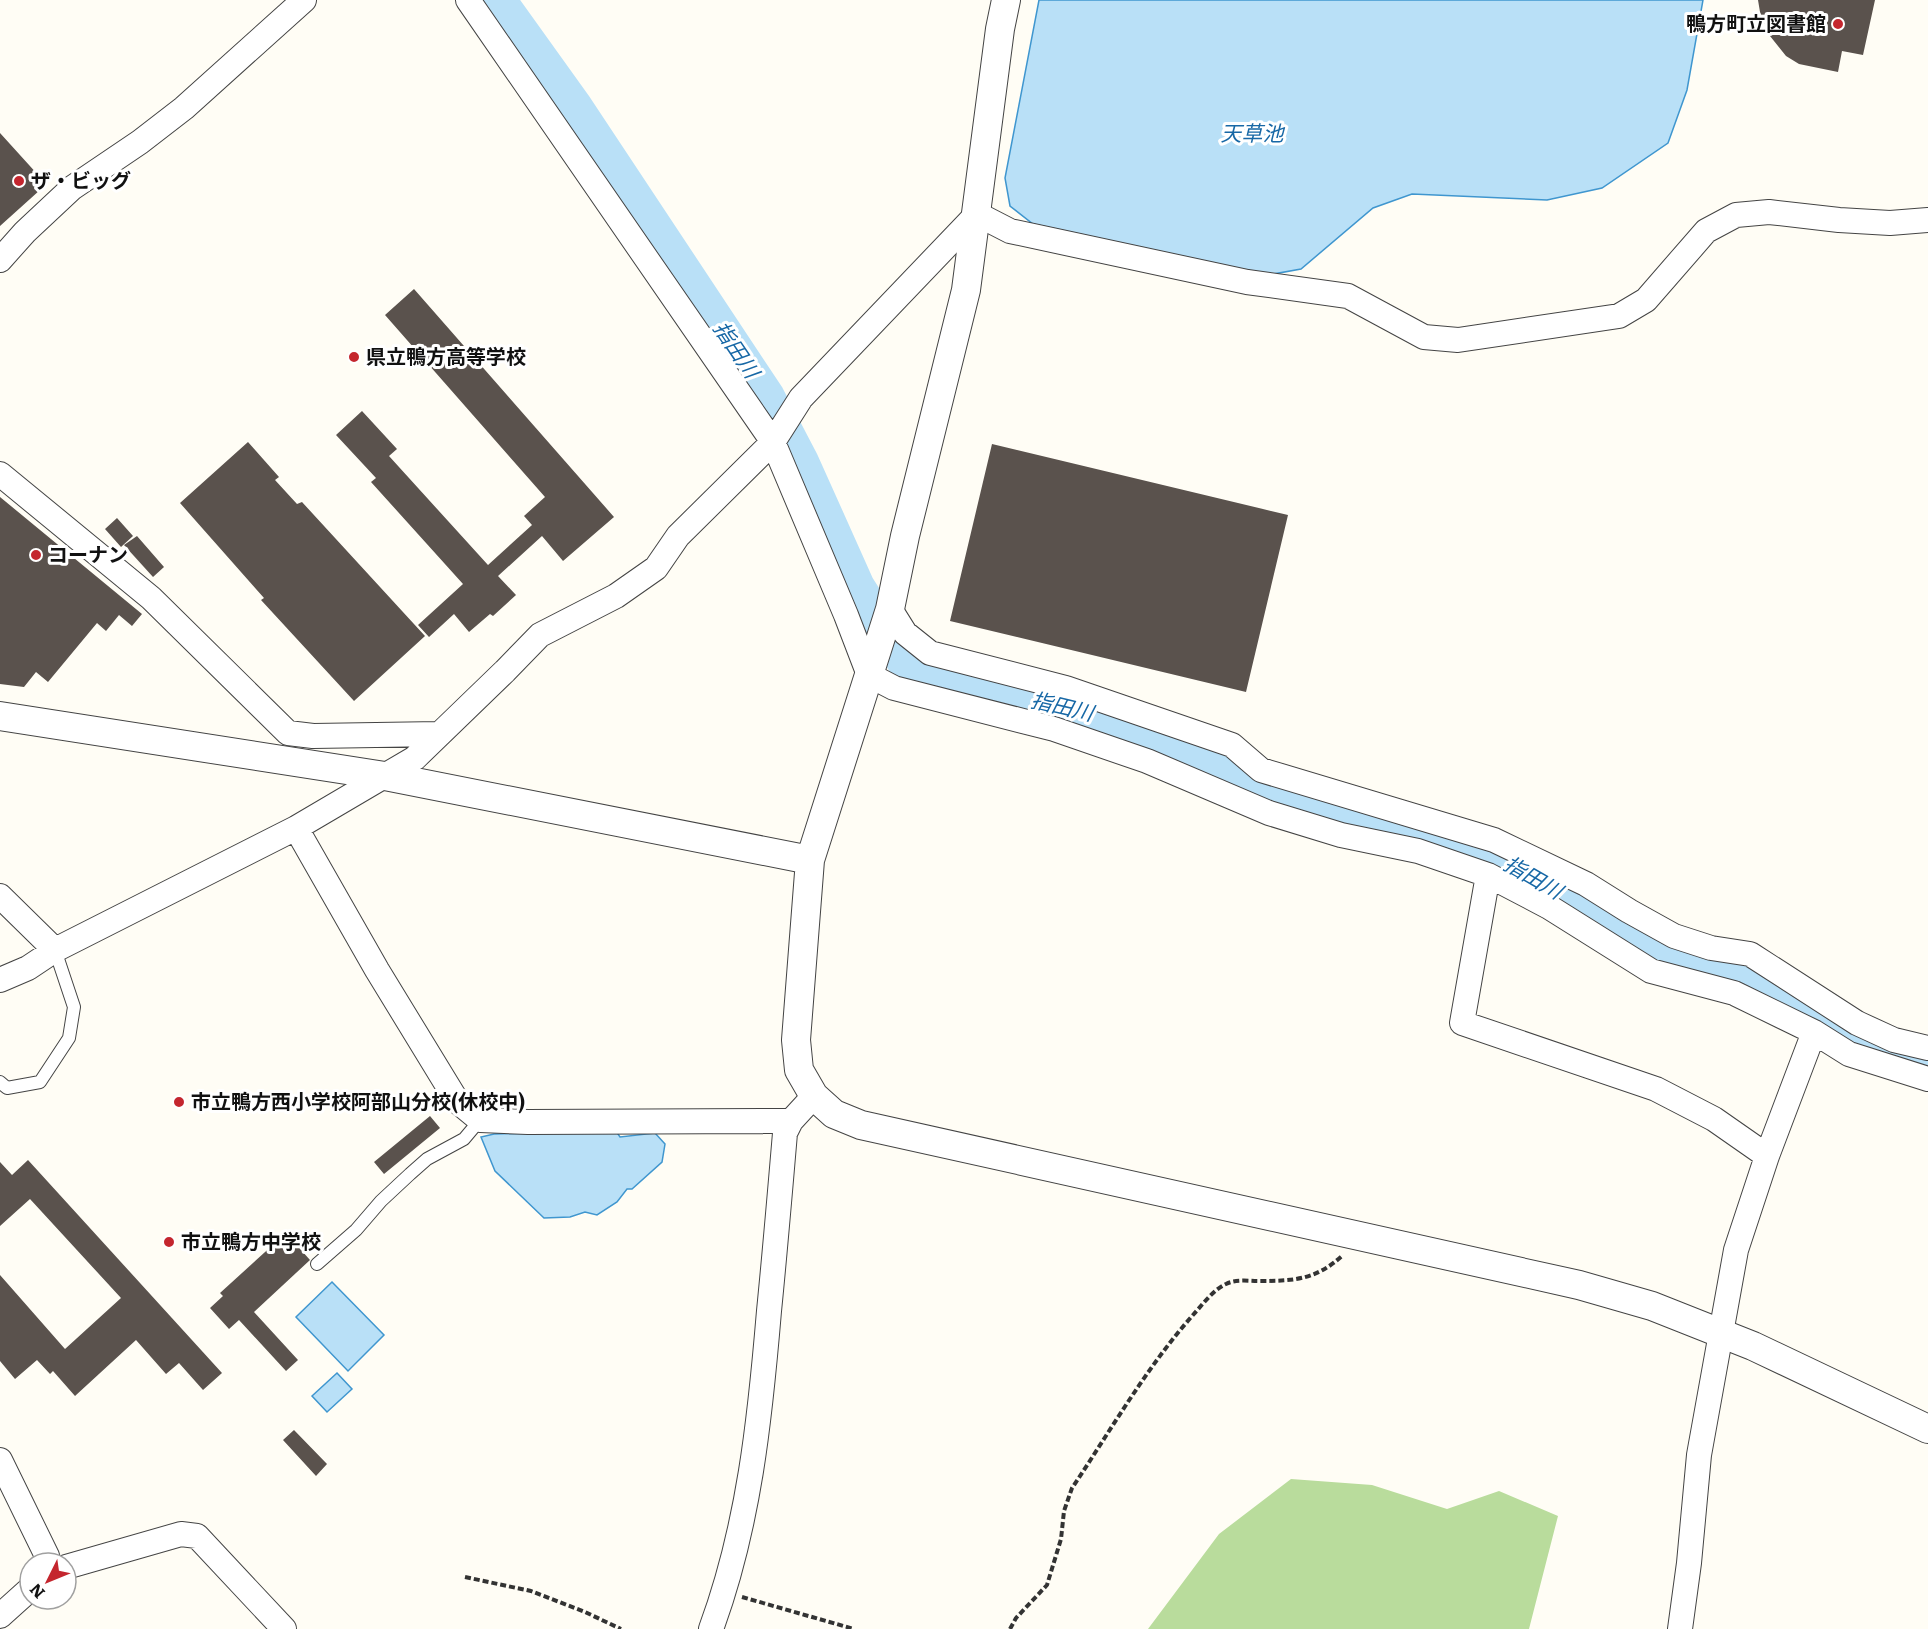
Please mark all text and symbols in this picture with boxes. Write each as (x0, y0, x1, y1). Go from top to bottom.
place label: 鴨方町立図書館 (1686, 7, 1826, 37)
marker: 鴨方町立図書館 (1831, 17, 1845, 31)
water label: 天草池 (1221, 116, 1285, 147)
place label: ザ・ビッグ (31, 164, 131, 194)
marker: ザ・ビッグ (12, 174, 26, 188)
water label: 指田川 (708, 314, 770, 385)
place label: 県立鴨方高等学校 (366, 340, 526, 370)
marker: 県立鴨方高等学校 (347, 350, 361, 364)
place label: コーナン (48, 538, 128, 568)
marker: コーナン (29, 548, 43, 562)
water label: 指田川 (1028, 682, 1099, 727)
water label: 指田川 (1499, 847, 1571, 906)
place label: 市立鴨方西小学校阿部山分校(休校中) (191, 1085, 525, 1115)
marker: 市立鴨方西小学校阿部山分校(休校中) (172, 1095, 186, 1109)
place label: 市立鴨方中学校 (181, 1225, 321, 1255)
marker: 市立鴨方中学校 (162, 1235, 176, 1249)
north arrow (18, 1551, 78, 1611)
text: N (23, 1579, 50, 1605)

